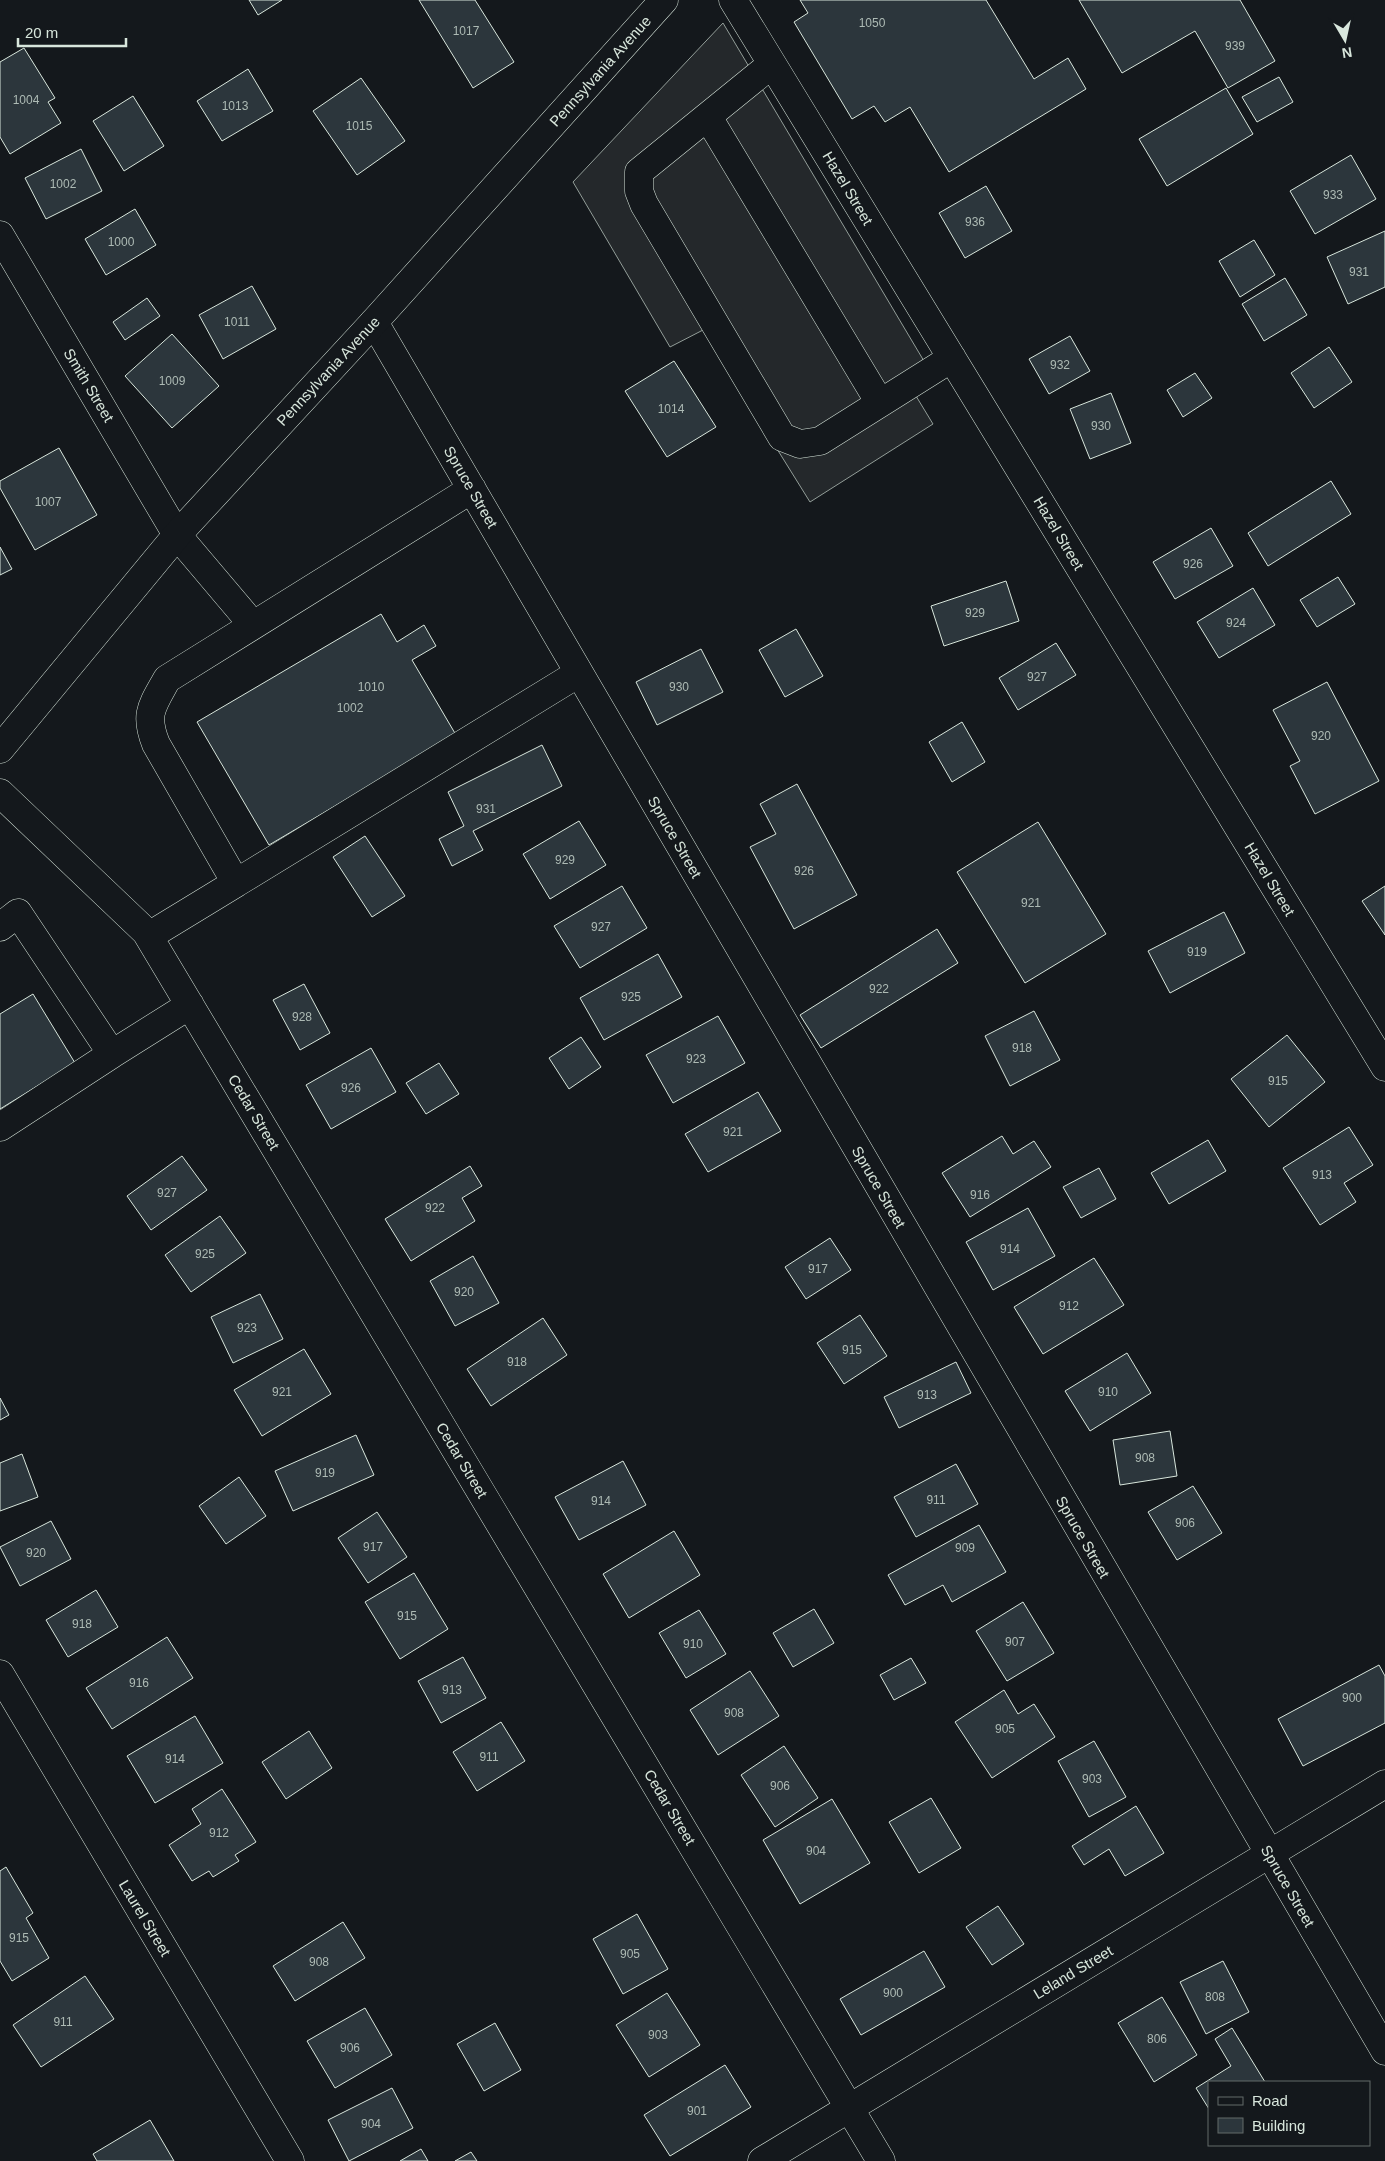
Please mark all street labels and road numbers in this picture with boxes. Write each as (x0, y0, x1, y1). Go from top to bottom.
street label: Pennsylvania Avenue (546, 12, 654, 130)
street label: Hazel Street (819, 148, 877, 228)
street label: Pennsylvania Avenue (273, 313, 383, 429)
street label: Smith Street (60, 345, 118, 425)
street label: Spruce Street (441, 443, 502, 532)
street label: Hazel Street (1030, 493, 1088, 573)
street label: Spruce Street (645, 793, 706, 882)
street label: Hazel Street (1241, 839, 1299, 919)
street label: Cedar Street (225, 1071, 284, 1154)
street label: Spruce Street (849, 1143, 910, 1232)
street label: Cedar Street (433, 1419, 492, 1502)
street label: Spruce Street (1053, 1493, 1114, 1582)
street label: Cedar Street (641, 1766, 700, 1849)
street label: Spruce Street (1258, 1842, 1319, 1931)
street label: Laurel Street (116, 1877, 175, 1960)
street label: Leland Street (1030, 1941, 1116, 2002)

